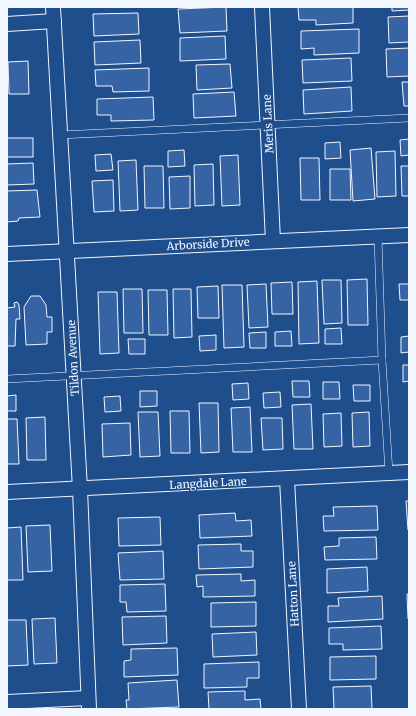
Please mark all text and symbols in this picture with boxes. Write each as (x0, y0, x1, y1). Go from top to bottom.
street label: Meris Lane (259, 94, 277, 154)
street label: Arborside Drive (165, 235, 250, 253)
street label: Tildon Avenue (64, 319, 82, 396)
street label: Langdale Lane (169, 474, 247, 492)
street label: Hatton Lane (284, 561, 302, 627)

